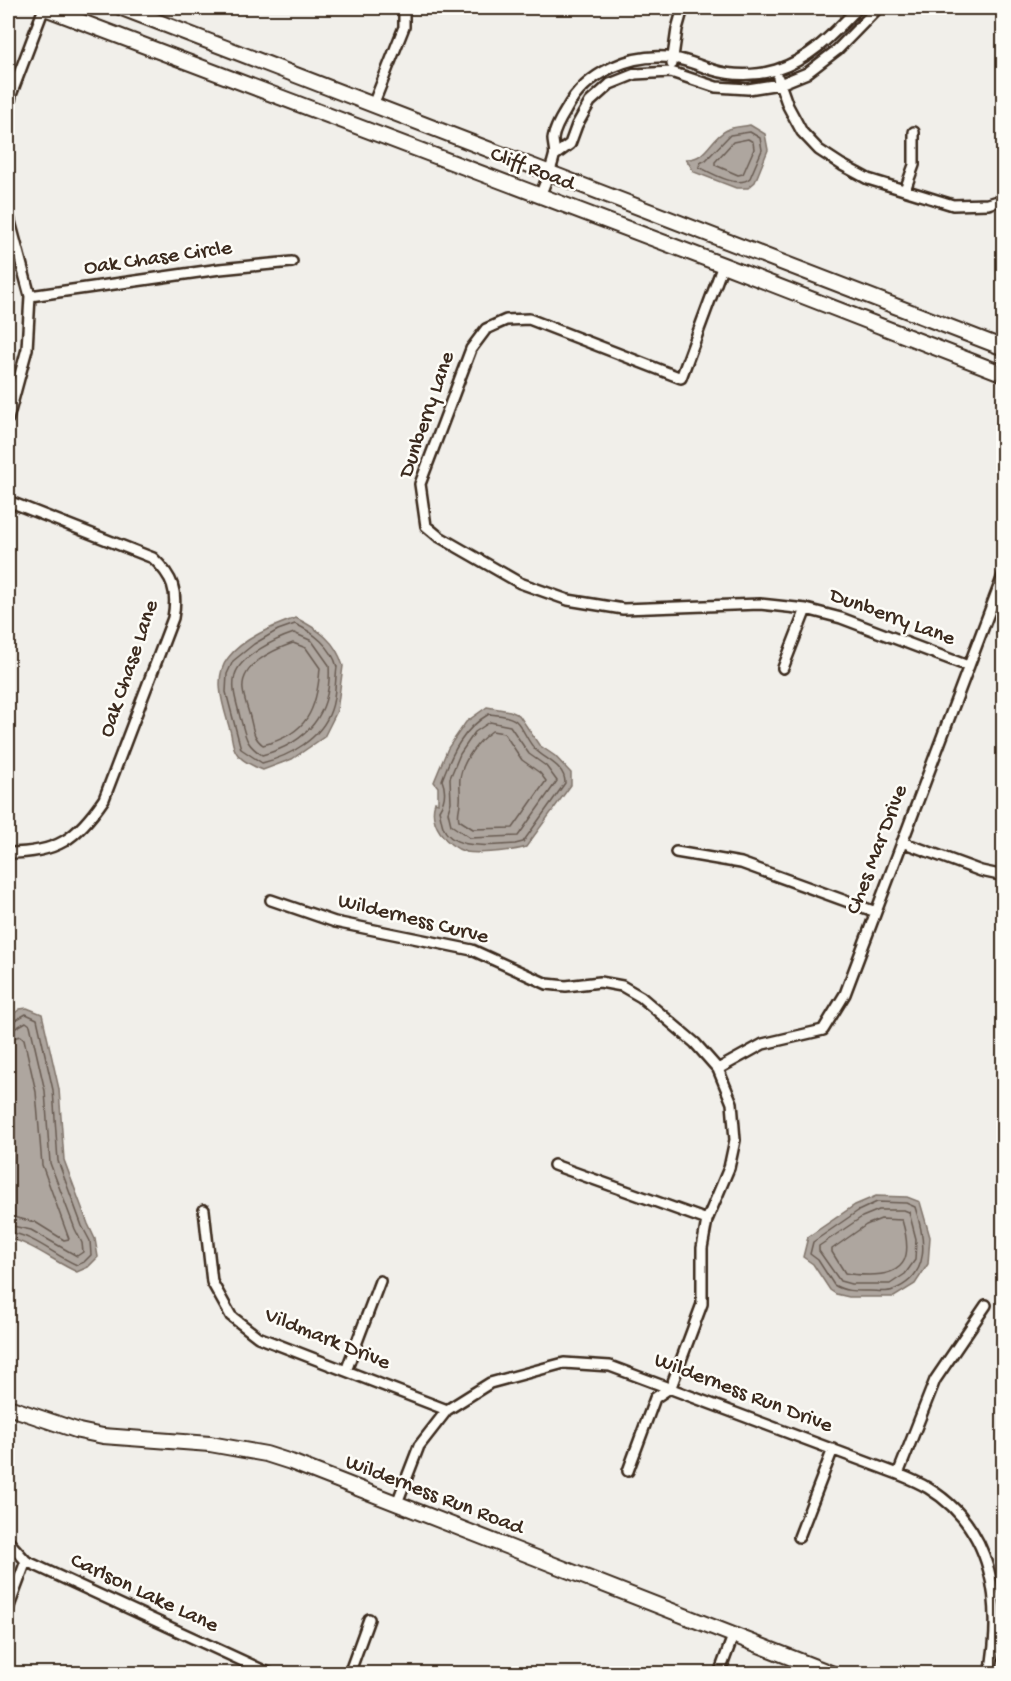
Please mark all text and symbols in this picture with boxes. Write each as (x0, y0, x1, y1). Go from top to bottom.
street label: Cliff Road (486, 142, 580, 199)
street label: Oak Chase Circle (82, 236, 234, 282)
street label: Dunberry Lane (394, 348, 462, 483)
street label: Dunberry Lane (824, 583, 959, 653)
street label: Oak Chase Lane (94, 596, 166, 741)
street label: Ches Mar Drive (841, 781, 915, 919)
street label: Wilderness Curve (335, 889, 492, 951)
street label: Vildmark Drive (259, 1303, 394, 1377)
street label: Wilderness Run Drive (650, 1348, 836, 1440)
street label: Wilderness Run Road (341, 1450, 529, 1543)
street label: Carlson Lake Lane (66, 1548, 223, 1640)

